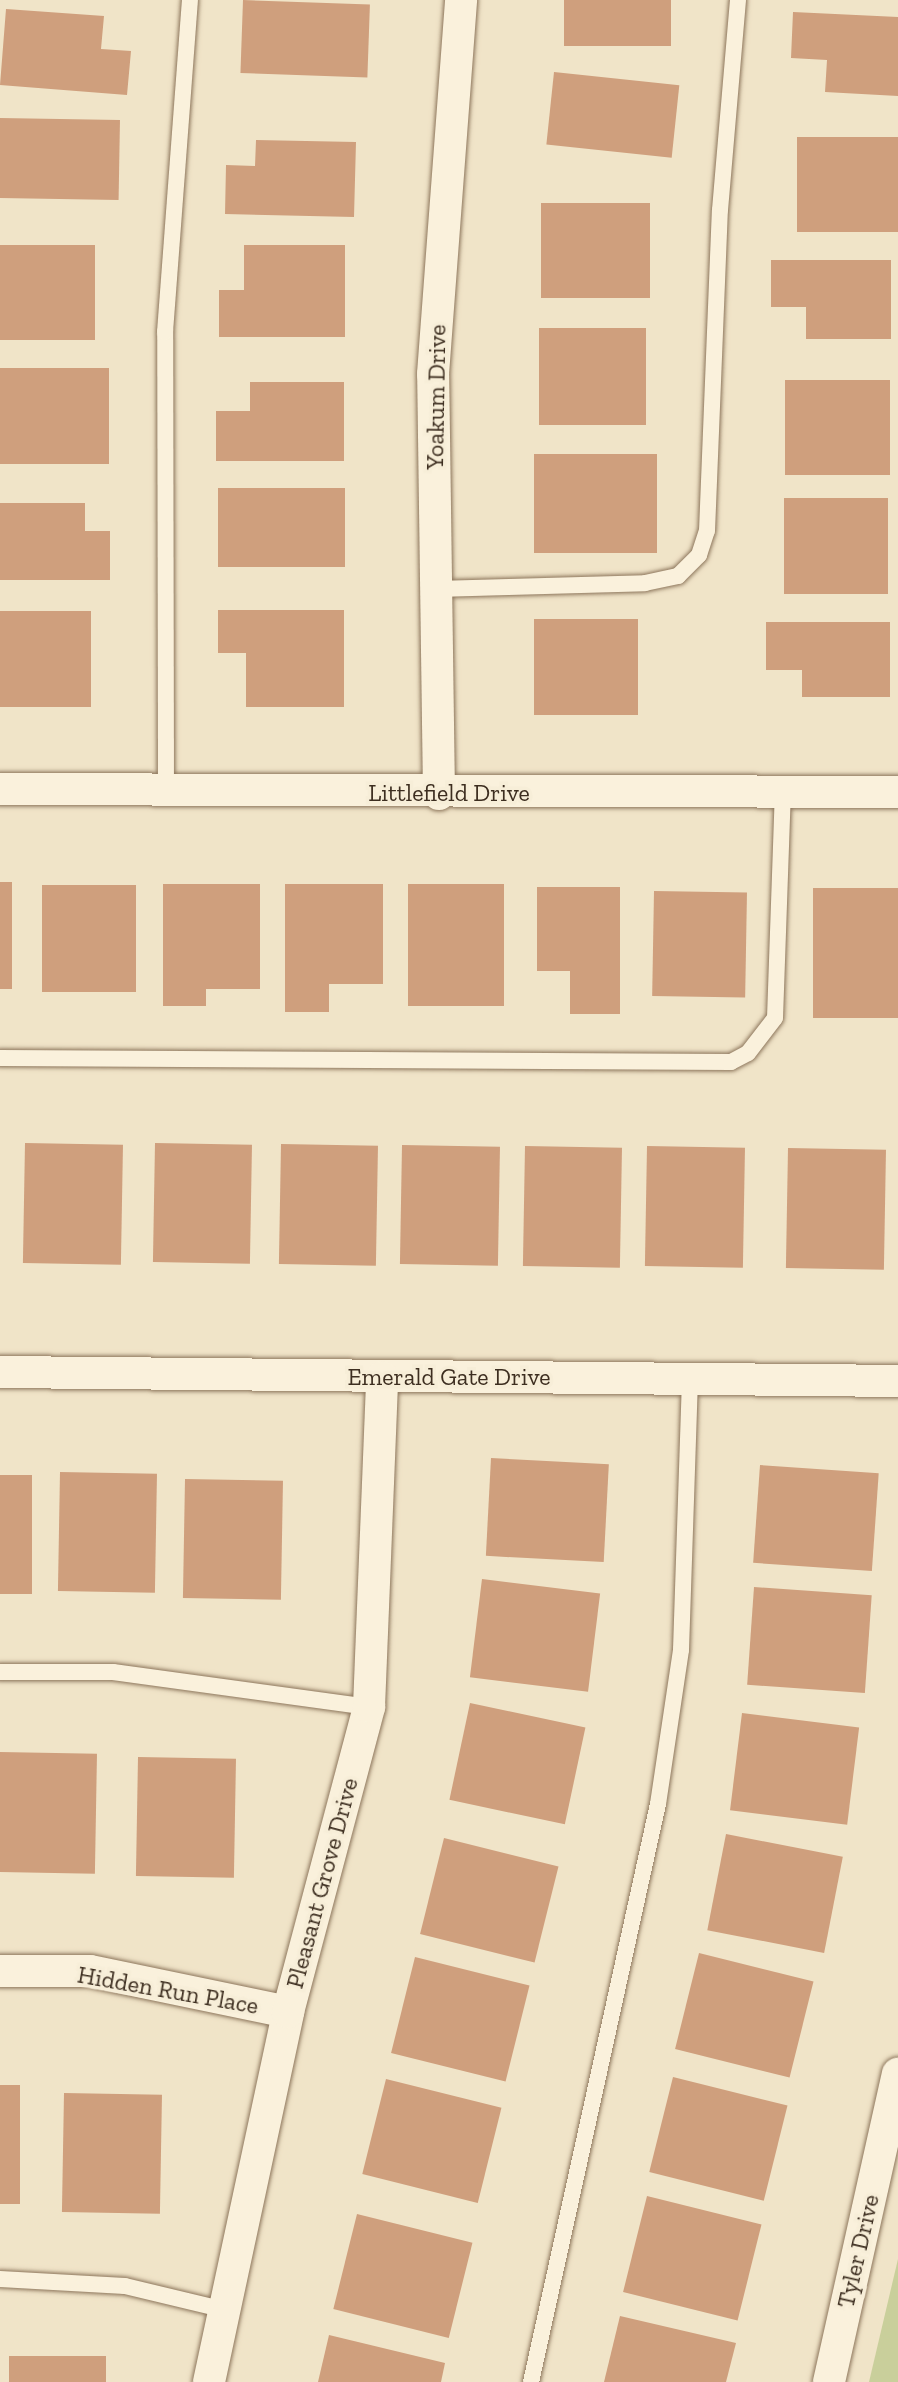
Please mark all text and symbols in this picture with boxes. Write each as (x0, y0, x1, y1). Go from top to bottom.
street label: Yoakum Drive (420, 324, 452, 470)
street label: Littlefield Drive (368, 779, 530, 807)
street label: Emerald Gate Drive (347, 1363, 551, 1391)
street label: Pleasant Grove Drive (280, 1775, 364, 1991)
street label: Hidden Run Place (75, 1960, 261, 2020)
street label: Tyler Drive (831, 2191, 885, 2311)

